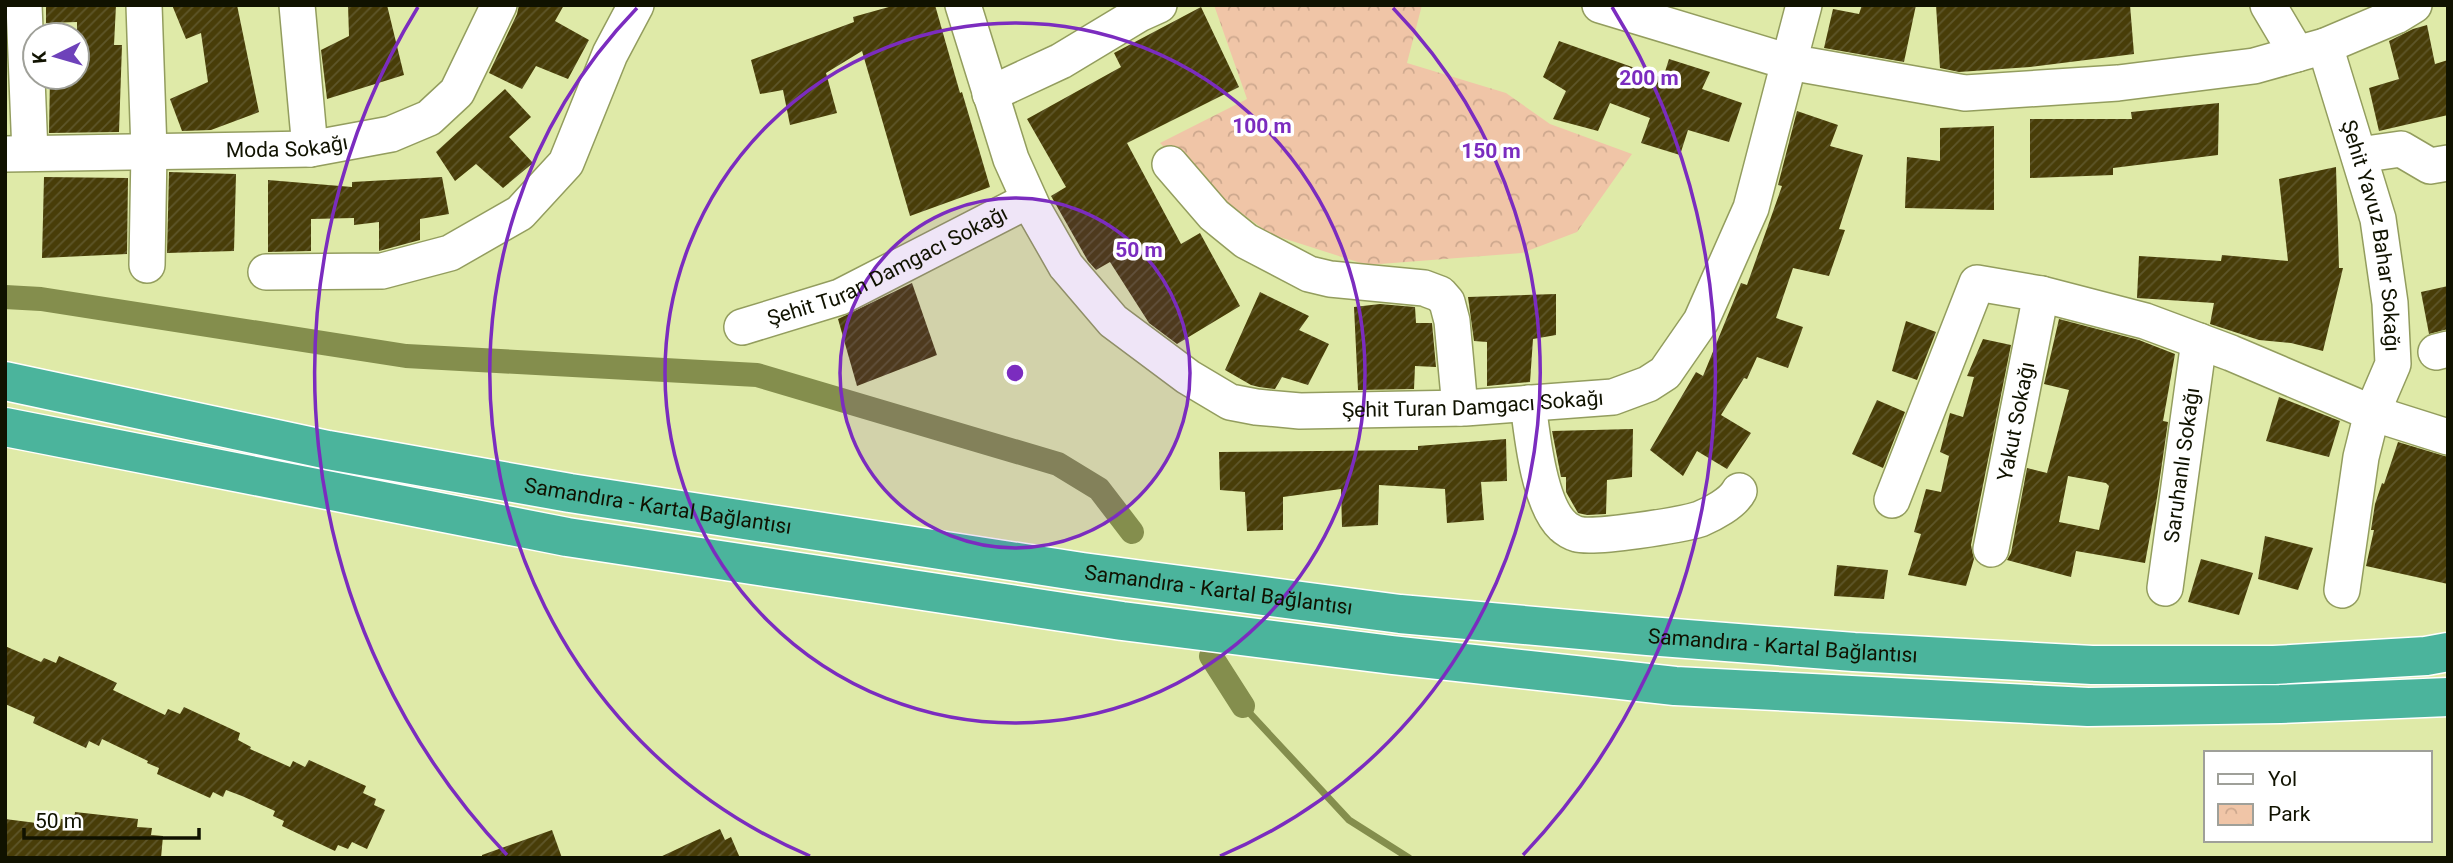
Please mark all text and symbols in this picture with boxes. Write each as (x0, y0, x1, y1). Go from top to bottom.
north arrow (21, 21, 91, 91)
text: K (28, 50, 52, 64)
text: 200 m (1619, 66, 1679, 90)
text: 100 m (1232, 114, 1292, 138)
street label: Şehit Yavuz Bahar Sokağı (2336, 117, 2404, 352)
street label: Moda Sokağı (226, 130, 350, 162)
text: 150 m (1461, 139, 1521, 163)
street label: Şehit Turan Damgacı Sokağı (764, 201, 1011, 331)
text: 50 m (1115, 238, 1163, 262)
street label: Yakut Sokağı (1993, 360, 2039, 483)
centre of rings (1003, 361, 1027, 385)
street label: Şehit Turan Damgacı Sokağı (1342, 386, 1604, 422)
street label: Saruhanlı Sokağı (2159, 386, 2204, 544)
street label: Samandıra - Kartal Bağlantısı (522, 473, 793, 539)
street label: Samandıra - Kartal Bağlantısı (1083, 560, 1354, 620)
street label: Samandıra - Kartal Bağlantısı (1647, 624, 1918, 667)
legend (2204, 751, 2432, 842)
text: Yol (2268, 767, 2297, 791)
scale bar (24, 796, 200, 840)
text: Park (2268, 802, 2311, 826)
text: 50 m (35, 809, 82, 833)

